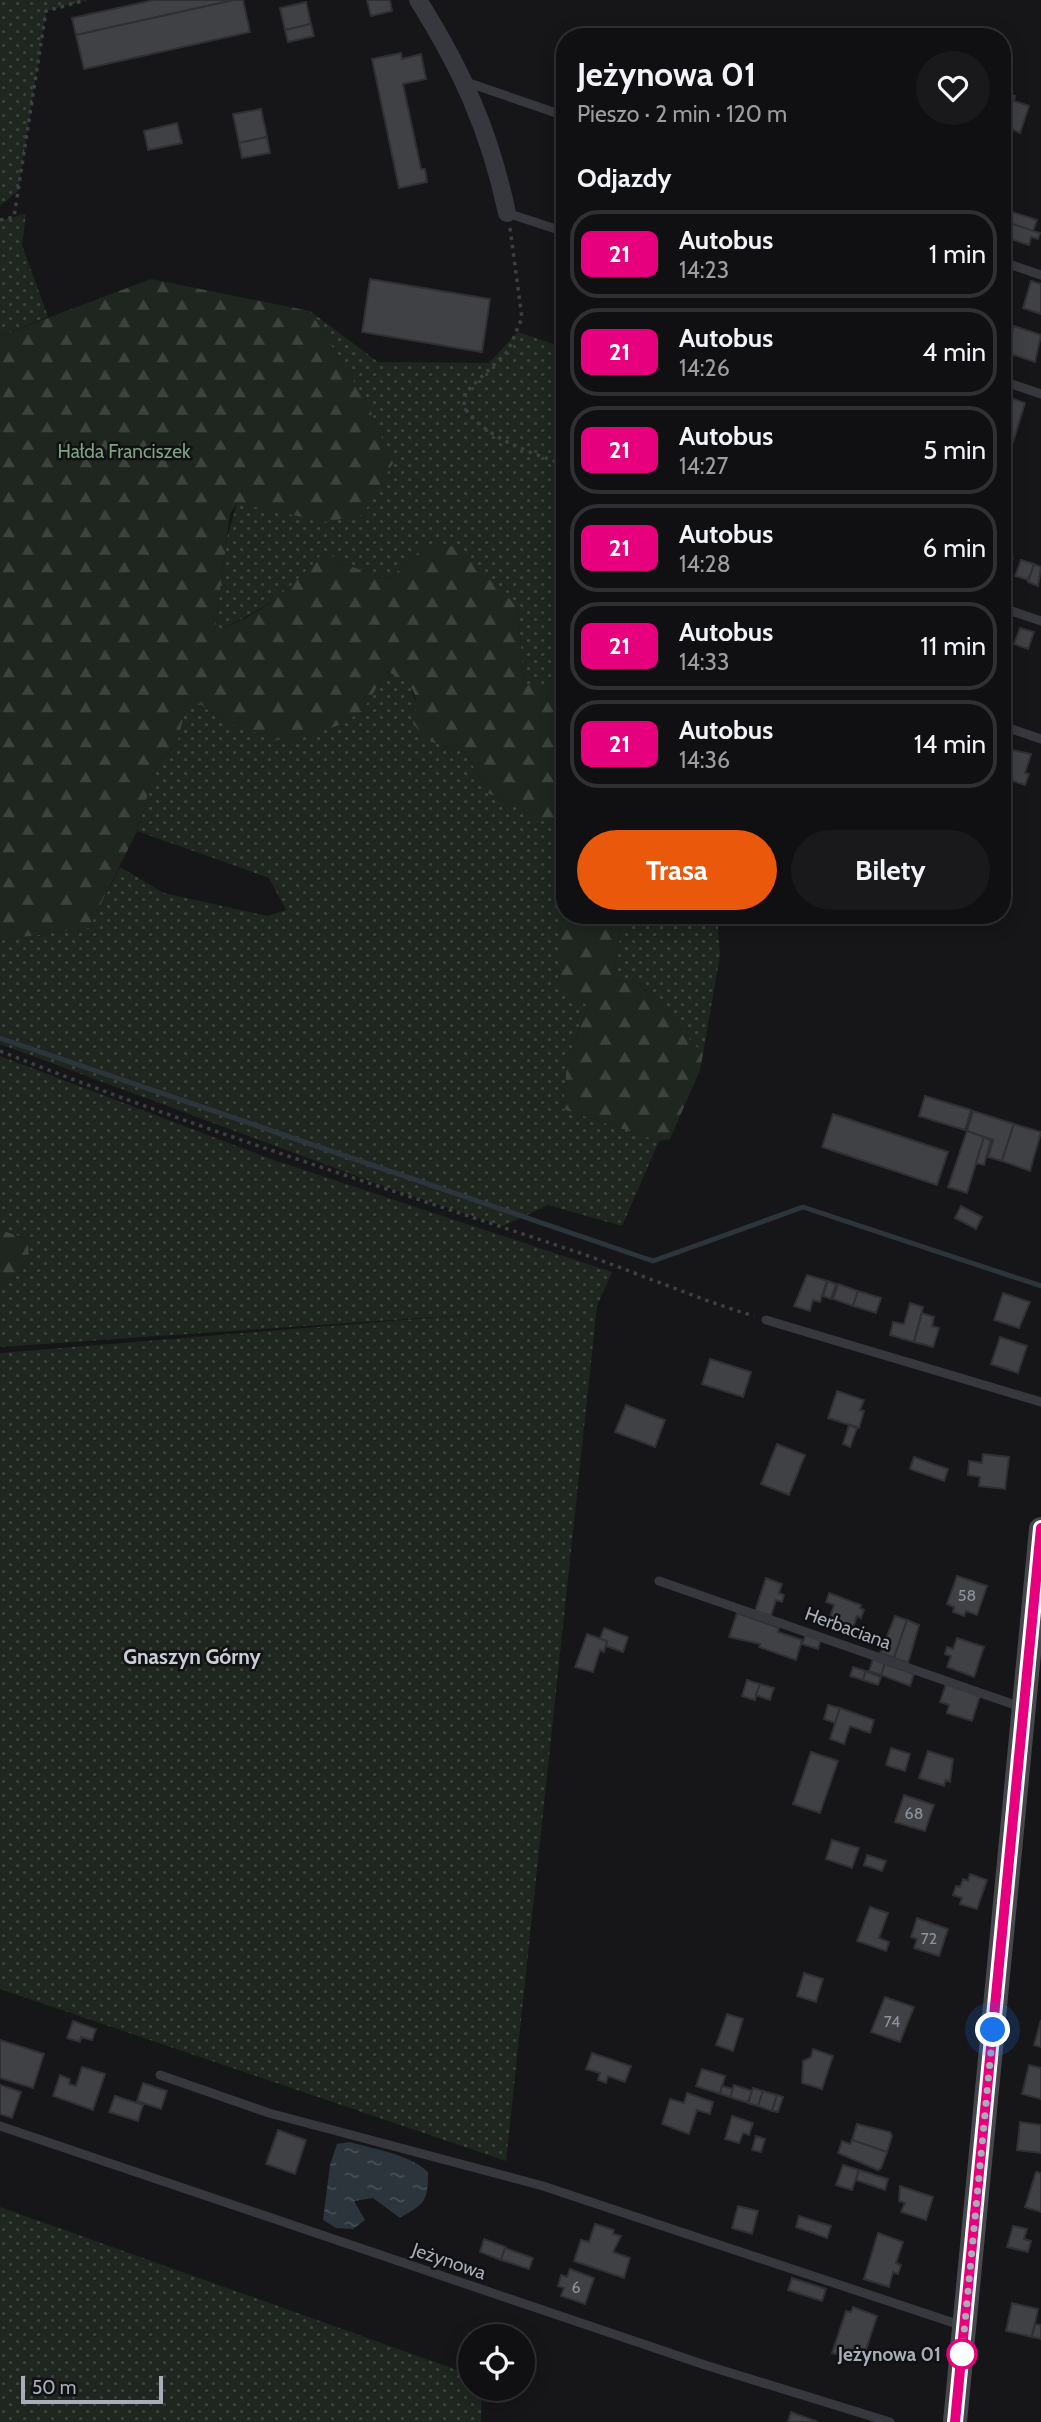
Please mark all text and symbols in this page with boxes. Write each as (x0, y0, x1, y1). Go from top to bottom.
button: heart (916, 51, 990, 125)
text: Jeżynowa 01 (577, 54, 756, 94)
text: Pieszo · 2 min · 120 m (577, 100, 787, 128)
text: Odjazdy (577, 162, 672, 194)
text: Autobus (679, 224, 773, 256)
text: 1 min (929, 238, 986, 270)
text: 21 (609, 239, 630, 268)
text: 14:23 (679, 256, 729, 284)
text: Autobus (679, 322, 773, 354)
text: 4 min (922, 336, 986, 368)
text: 21 (609, 337, 630, 366)
text: 14:26 (679, 354, 730, 382)
text: Autobus (679, 420, 773, 452)
text: 5 min (923, 434, 986, 466)
text: 21 (609, 435, 630, 464)
park label: Hałda Franciszek (58, 440, 191, 463)
text: 14:27 (679, 452, 728, 480)
text: Autobus (679, 518, 773, 550)
text: 6 min (923, 532, 986, 564)
text: 21 (609, 533, 630, 562)
text: 14:28 (679, 550, 731, 578)
text: Autobus (679, 616, 773, 648)
text: 11 min (920, 630, 986, 662)
text: 21 (609, 631, 630, 660)
text: 14:33 (679, 648, 729, 676)
text: Autobus (679, 714, 773, 746)
text: 14 min (914, 728, 986, 760)
text: 21 (609, 729, 630, 758)
text: 14:36 (679, 746, 730, 774)
button: Trasa (577, 830, 777, 910)
button: Bilety (791, 830, 990, 910)
house number: 58 (958, 1586, 976, 1605)
street label: Herbaciana (802, 1602, 894, 1654)
district label: Gnaszyn Górny (123, 1644, 261, 1669)
house number: 68 (905, 1804, 923, 1823)
house number: 72 (921, 1929, 937, 1948)
house number: 74 (884, 2012, 900, 2031)
your location (975, 2012, 1010, 2047)
street label: Jeżynowa (408, 2237, 489, 2284)
house number: 6 (571, 2278, 581, 2297)
map controls (458, 2324, 535, 2401)
button: locate (458, 2324, 535, 2401)
marker: Jeżynowa 01 (947, 2339, 977, 2369)
place label: Jeżynowa 01 (837, 2343, 941, 2366)
scale bar (21, 2373, 163, 2405)
text: 50 m (32, 2376, 76, 2399)

